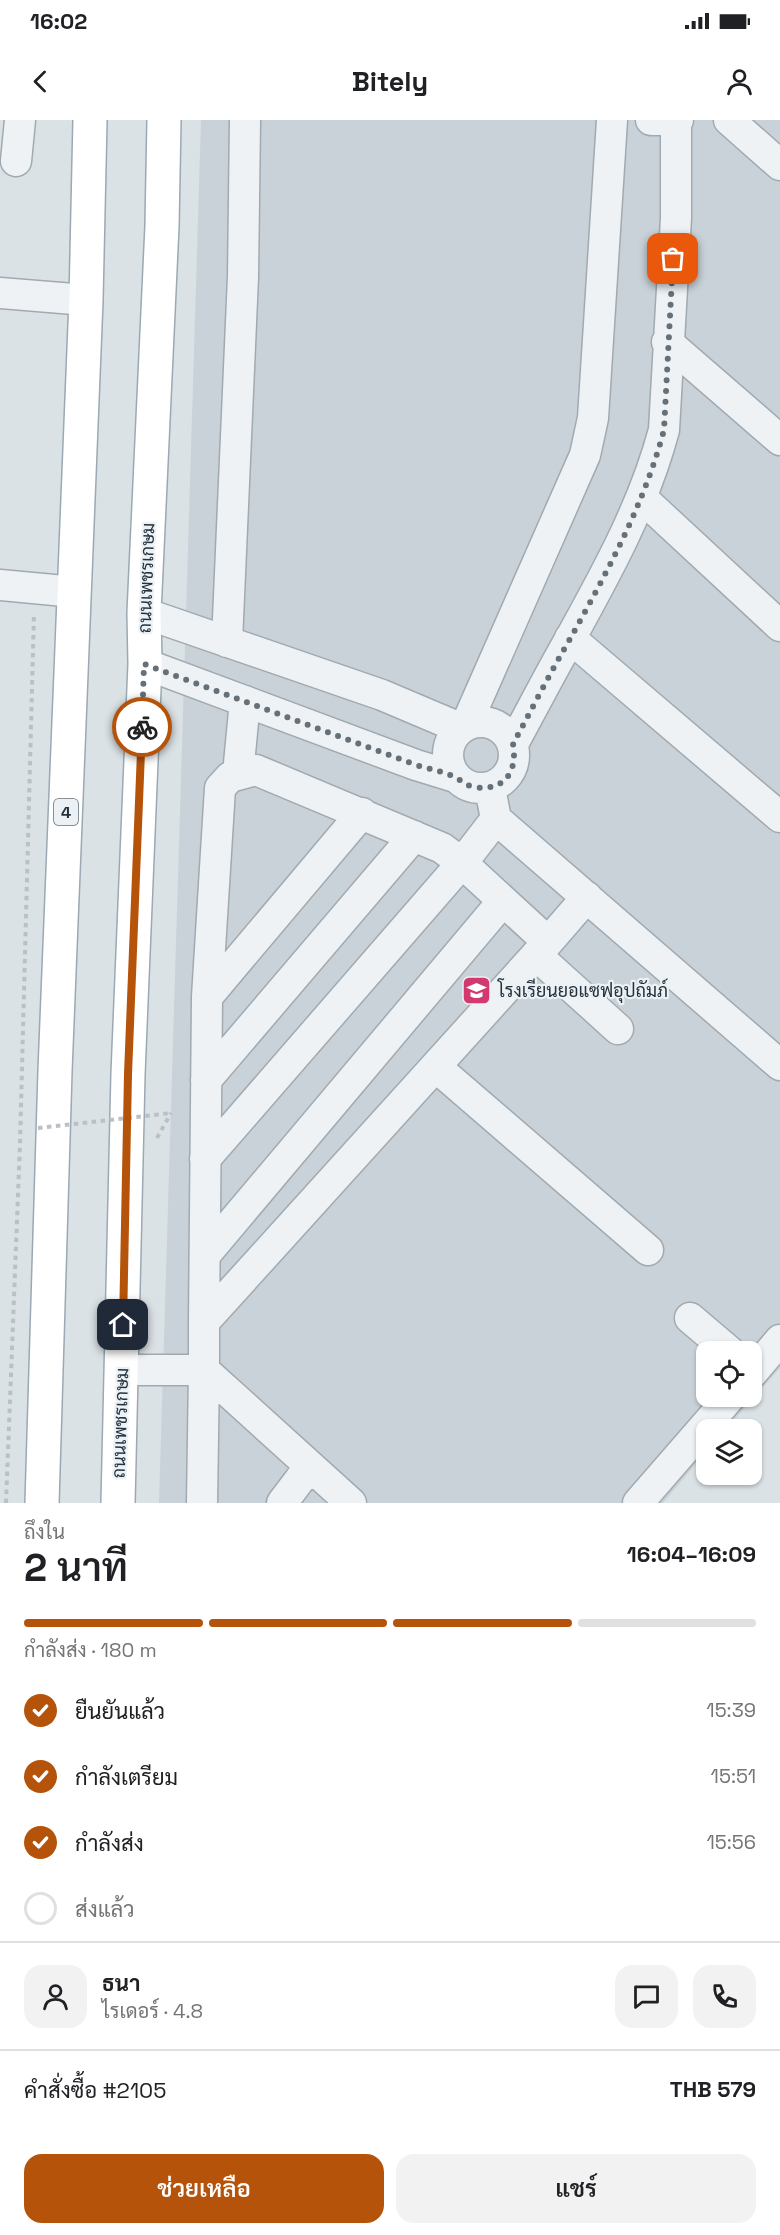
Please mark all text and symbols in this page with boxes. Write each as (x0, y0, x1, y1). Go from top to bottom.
text: 16:02 (30, 7, 87, 35)
text: Bitely (352, 64, 428, 99)
icon: back (24, 65, 57, 98)
icon: person (723, 65, 756, 98)
pin (647, 233, 698, 284)
icon: bag (656, 242, 689, 275)
street label: ถนนเพชรเกษม (133, 522, 159, 634)
courier (112, 697, 172, 757)
icon: bike (126, 711, 159, 744)
road number: 4 (54, 799, 78, 825)
school or university icon: โรงเรียนยอแซฟอุปถัมภ์ (461, 974, 493, 1006)
place label: โรงเรียนยอแซฟอุปถัมภ์ (497, 978, 668, 1003)
pin (97, 1299, 148, 1350)
icon: home (106, 1308, 139, 1341)
map controls (696, 1341, 762, 1485)
button: locate (696, 1341, 762, 1407)
street label: ถนนเพชรเกษม (107, 1367, 133, 1479)
button: layers (696, 1419, 762, 1485)
text: ถึงใน (24, 1519, 65, 1545)
text: 16:04–16:09 (627, 1540, 756, 1568)
text: 2 นาที (24, 1543, 128, 1592)
text: กำลังส่ง · 180 m (24, 1637, 157, 1663)
icon: check (24, 1694, 57, 1727)
text: ยืนยันแล้ว (75, 1697, 165, 1725)
text: 15:39 (706, 1697, 756, 1723)
icon: check (24, 1760, 57, 1793)
text: กำลังเตรียม (75, 1763, 178, 1791)
text: 15:51 (711, 1763, 756, 1789)
icon: check (24, 1826, 57, 1859)
text: กำลังส่ง (75, 1829, 144, 1857)
text: 15:56 (706, 1829, 756, 1855)
text: ส่งแล้ว (75, 1895, 135, 1923)
button: person (24, 1965, 87, 2028)
button: chat (615, 1965, 678, 2028)
button: phone (693, 1965, 756, 2028)
text: ธนา (102, 1969, 140, 1997)
text: ไรเดอร์ · 4.8 (102, 1998, 203, 2024)
text: THB 579 (670, 2075, 756, 2103)
text: คำสั่งซื้อ #2105 (24, 2076, 166, 2104)
button: ช่วยเหลือ (24, 2154, 384, 2223)
button: แชร์ (396, 2154, 756, 2223)

